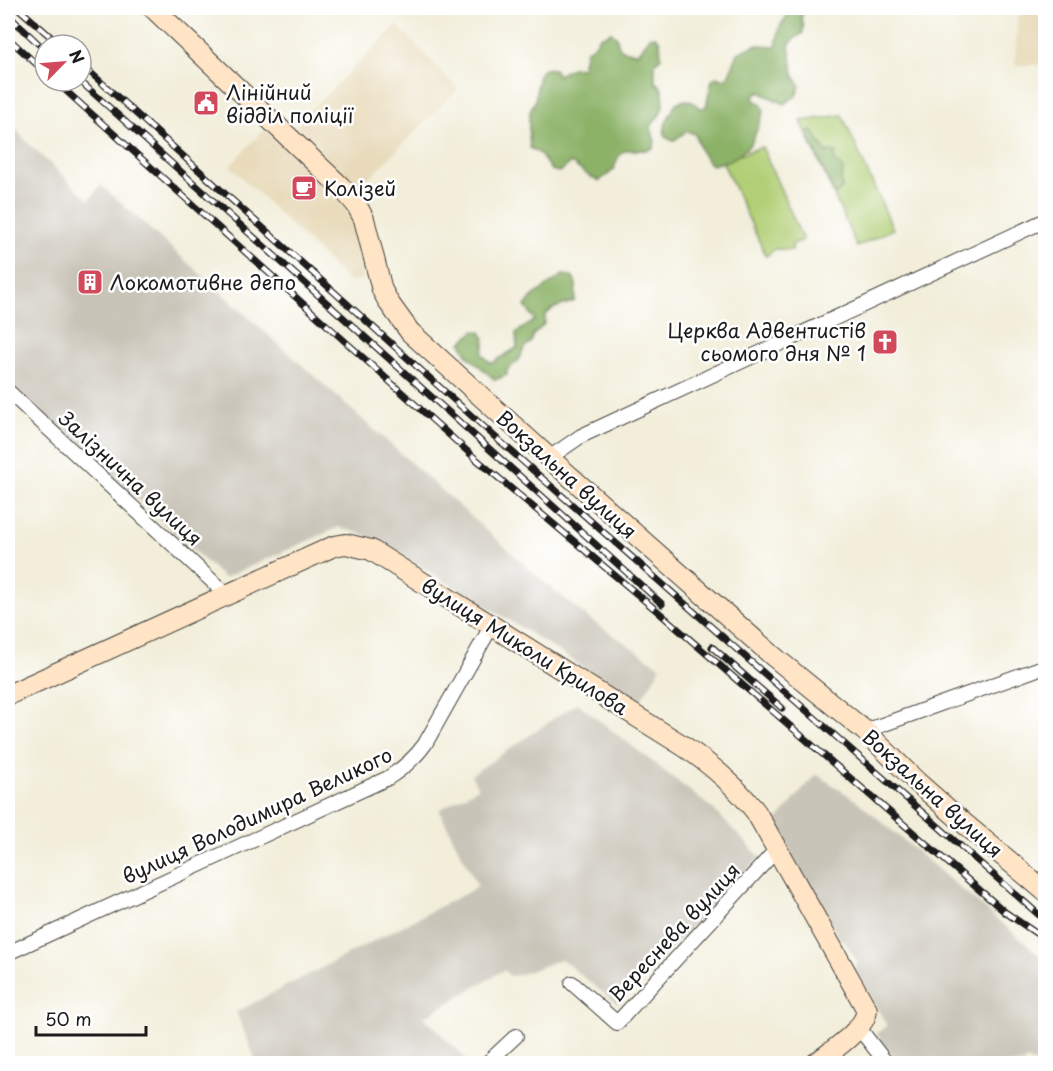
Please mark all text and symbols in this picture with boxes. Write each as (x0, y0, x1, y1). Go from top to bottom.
north arrow (33, 33, 93, 93)
text: N (64, 45, 91, 67)
place label: Лінійний відділ поліції (226, 77, 354, 130)
public building icon: Лінійний відділ поліції (191, 88, 221, 118)
cafe icon: Колізей (289, 173, 319, 203)
place label: Колізей (324, 173, 396, 203)
building icon: Локомотивне депо (75, 267, 105, 297)
place label: Локомотивне депо (110, 267, 296, 297)
place label: Церква Адвентистів сьомого дня № 1 (668, 315, 866, 368)
church icon: Церква Адвентистів сьомого дня № 1 (870, 327, 900, 357)
street label: Залізнична вулиця (52, 403, 209, 553)
street label: Вокзальна вулиця (490, 403, 644, 545)
street label: вулиця Миколи Крилова (416, 570, 635, 722)
street label: Вокзальна вулиця (856, 722, 1010, 864)
street label: вулиця Володимира Великого (117, 739, 397, 891)
street label: Вереснева вулиця (601, 856, 747, 1008)
scale bar (36, 999, 146, 1037)
text: 50 m (45, 1005, 92, 1032)

